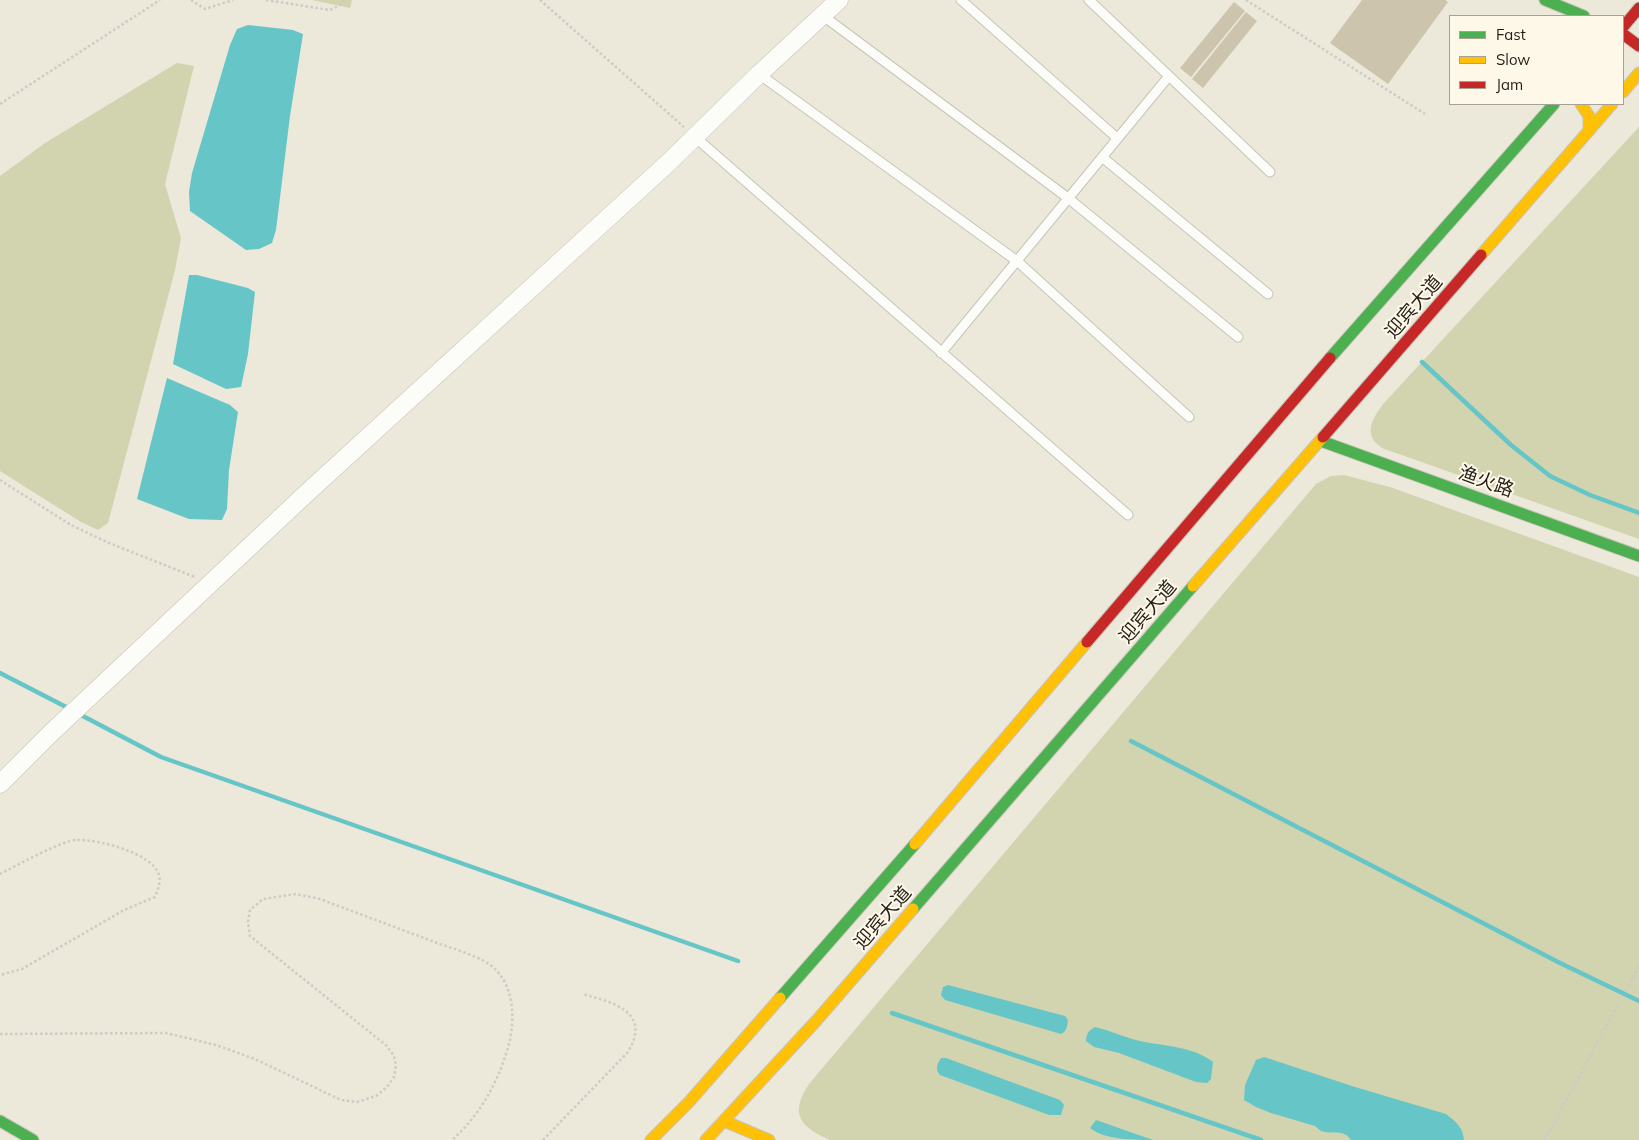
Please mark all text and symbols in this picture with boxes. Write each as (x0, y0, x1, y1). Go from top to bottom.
legend (1449, 15, 1624, 105)
text: Fast (1496, 25, 1526, 44)
text: Slow (1496, 50, 1530, 69)
text: Jam (1496, 75, 1523, 94)
street label: 迎宾大道 (1380, 271, 1448, 343)
street label: 渔火路 (1455, 462, 1517, 502)
street label: 迎宾大道 (1114, 576, 1182, 648)
street label: 迎宾大道 (849, 882, 917, 954)

